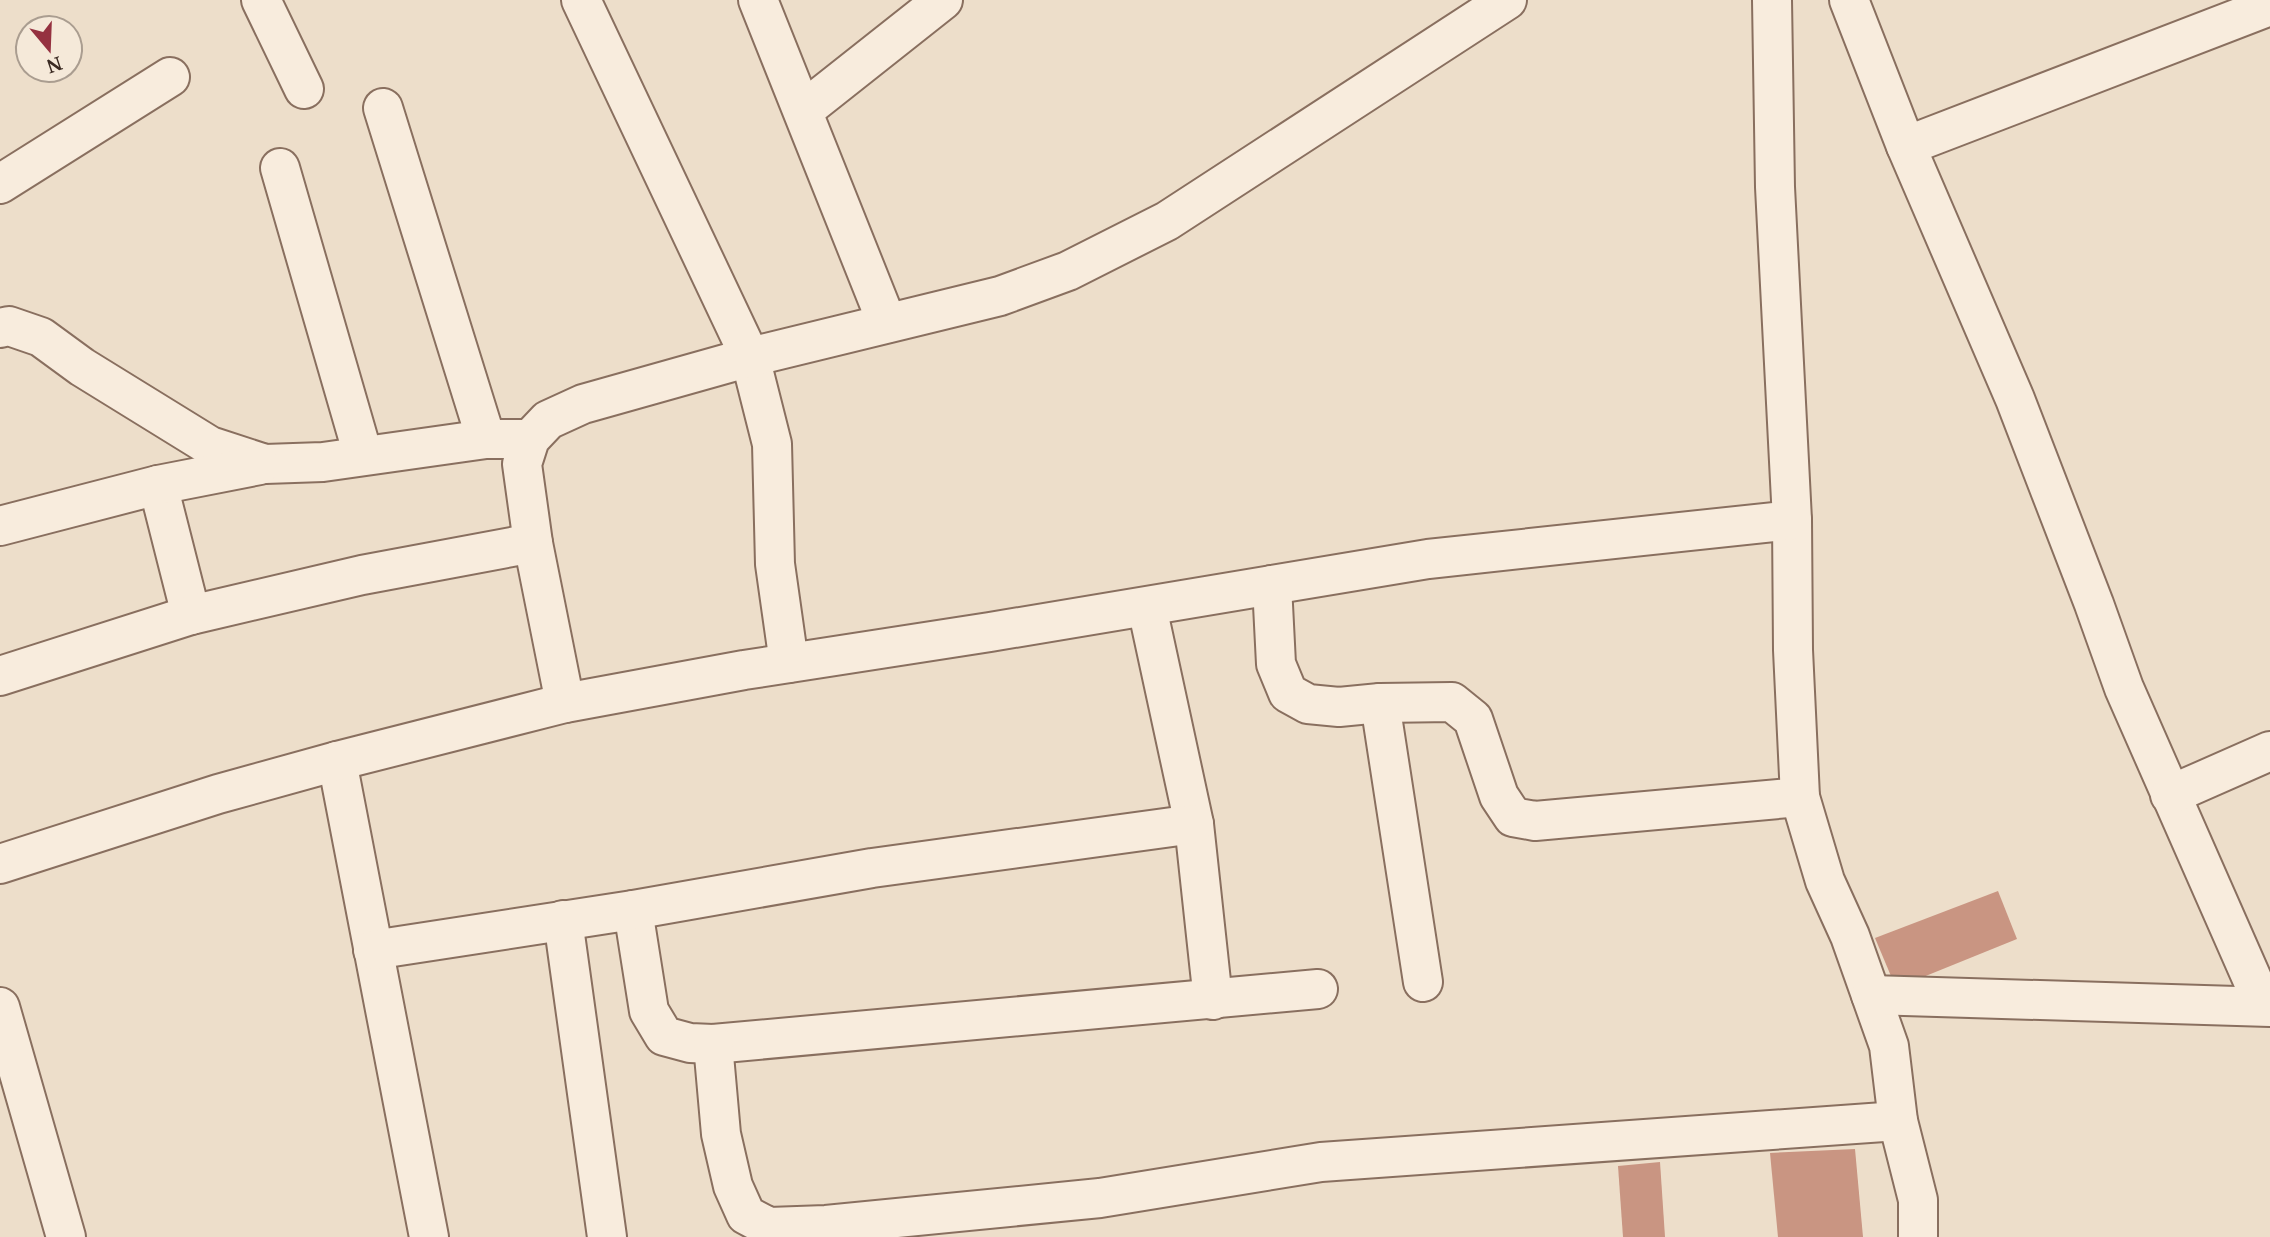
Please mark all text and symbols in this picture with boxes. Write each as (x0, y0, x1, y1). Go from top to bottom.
north arrow (14, 14, 84, 84)
text: N (43, 50, 66, 80)

